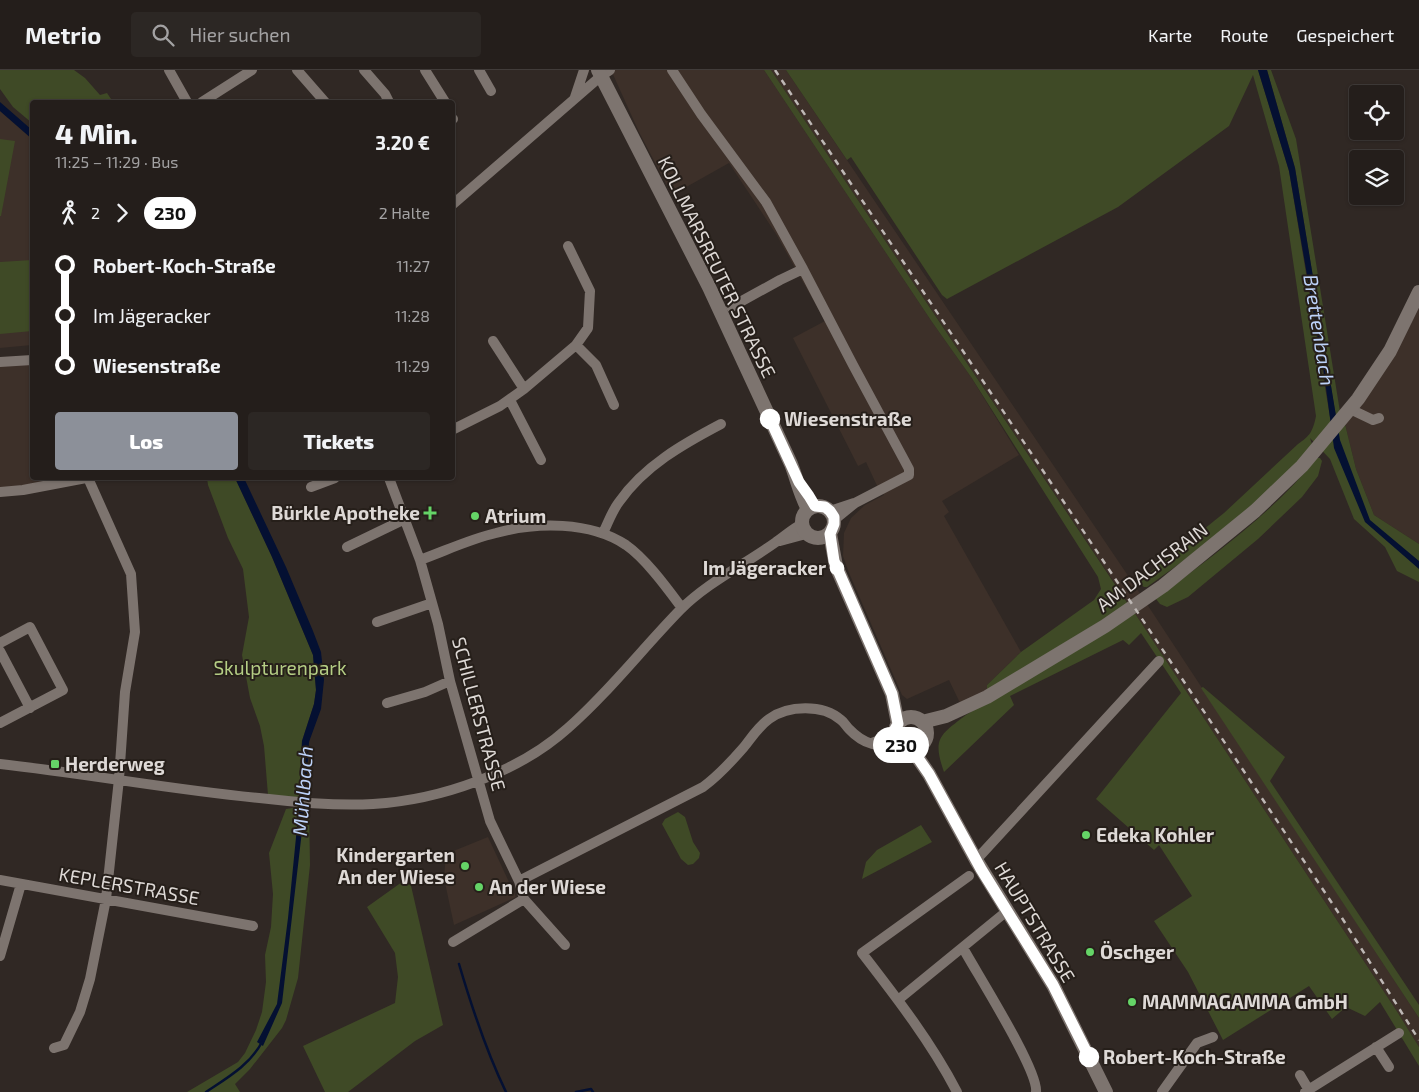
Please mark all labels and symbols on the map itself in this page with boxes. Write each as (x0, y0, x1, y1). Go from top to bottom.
street label: KOLLMARSREUTER STRASSE (654, 152, 781, 381)
water label: Brettenbach (1299, 272, 1341, 387)
place label: Wiesenstraße (784, 407, 912, 430)
marker: Wiesenstraße (760, 409, 780, 429)
place label: Bürkle Apotheke (271, 501, 420, 524)
place label: Atrium (485, 504, 546, 527)
marker: Bürkle Apotheke (424, 507, 436, 519)
marker: Atrium (469, 510, 481, 522)
street label: AM DACHSRAIN (1092, 517, 1212, 616)
place label: Im Jägeracker (703, 556, 826, 579)
marker: Im Jägeracker (830, 561, 844, 575)
street label: SCHILLERSTRASSE (448, 634, 511, 793)
park label: Skulpturenpark (213, 656, 347, 679)
line badge: 230 (872, 729, 930, 761)
water label: Mühlbach (287, 745, 317, 837)
place label: Herderweg (65, 752, 165, 775)
marker: Herderweg (49, 758, 61, 770)
place label: Edeka Kohler (1096, 823, 1214, 846)
marker: Edeka Kohler (1080, 829, 1092, 841)
place label: Kindergarten An der Wiese (336, 843, 455, 888)
street label: HAUPTSTRASSE (990, 857, 1080, 986)
marker: Kindergarten An der Wiese (459, 860, 471, 872)
street label: KEPLERSTRASSE (57, 862, 201, 909)
place label: An der Wiese (489, 875, 606, 898)
marker: An der Wiese (473, 881, 485, 893)
place label: Öschger (1100, 940, 1174, 963)
marker: Öschger (1084, 946, 1096, 958)
place label: MAMMAGAMMA GmbH (1142, 990, 1348, 1013)
marker: MAMMAGAMMA GmbH (1126, 996, 1138, 1008)
place label: Robert-Koch-Straße (1103, 1045, 1286, 1068)
marker: Robert-Koch-Straße (1079, 1047, 1099, 1067)

